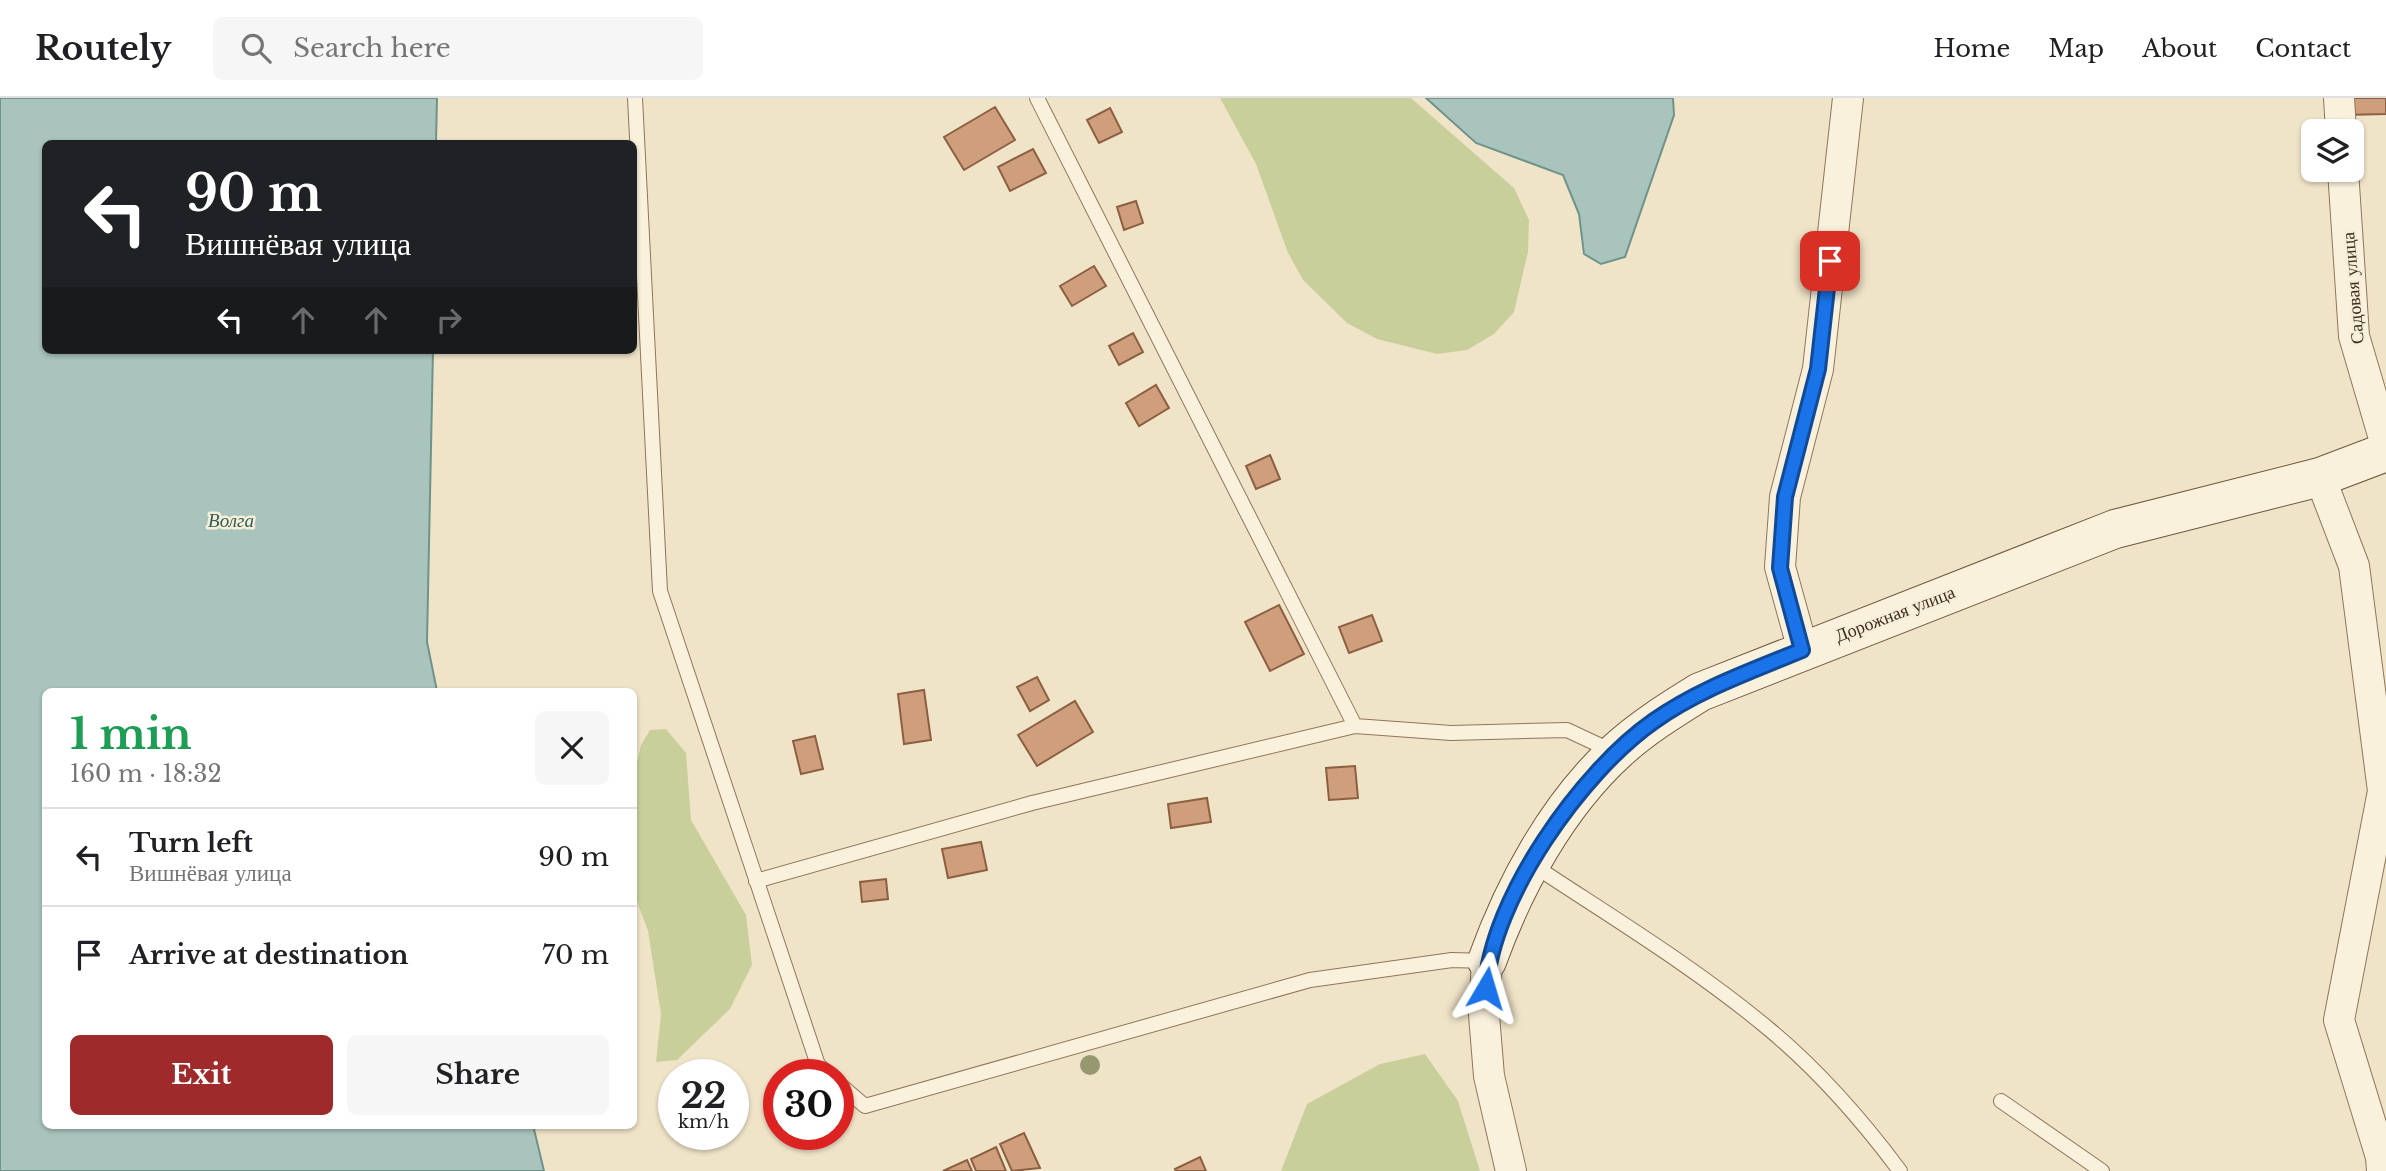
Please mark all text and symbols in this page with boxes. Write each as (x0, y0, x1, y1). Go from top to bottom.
search box (213, 17, 703, 80)
text: Routely (35, 28, 171, 69)
icon: search (237, 29, 275, 67)
text: Search here (293, 32, 451, 64)
text: Home (1934, 34, 2010, 63)
text: Map (2048, 34, 2104, 63)
text: About (2142, 34, 2217, 63)
text: Contact (2255, 34, 2351, 63)
map controls (2301, 119, 2364, 182)
button: layers (2301, 119, 2364, 182)
text: 90 m (185, 163, 322, 224)
icon: left (70, 168, 161, 259)
text: Вишнёвая улица (185, 224, 411, 264)
pin (1800, 231, 1860, 291)
street label: Садовая улица (2337, 231, 2369, 345)
icon: arrive (1811, 242, 1849, 280)
icon: left (211, 301, 249, 339)
icon: ahead (284, 301, 322, 339)
icon: ahead (357, 301, 395, 339)
icon: right (430, 301, 468, 339)
water label: Волга (208, 509, 254, 532)
street label: Дорожная улица (1832, 581, 1958, 647)
text: 1 min (70, 708, 192, 760)
button: close (535, 711, 609, 785)
text: 160 m · 18:32 (70, 760, 222, 788)
text: Turn left (129, 827, 253, 859)
icon: left (70, 838, 108, 876)
text: 90 m (538, 841, 609, 873)
text: Вишнёвая улица (129, 859, 292, 887)
icon: arrive (70, 936, 108, 974)
text: Arrive at destination (129, 939, 409, 971)
text: 70 m (542, 939, 609, 971)
position arrow (1449, 951, 1523, 1025)
button: Exit (70, 1035, 333, 1115)
button: Share (347, 1035, 609, 1115)
speed limit sign: 30 (763, 1059, 854, 1150)
text: 22 (681, 1074, 726, 1117)
text: km/h (678, 1111, 729, 1133)

